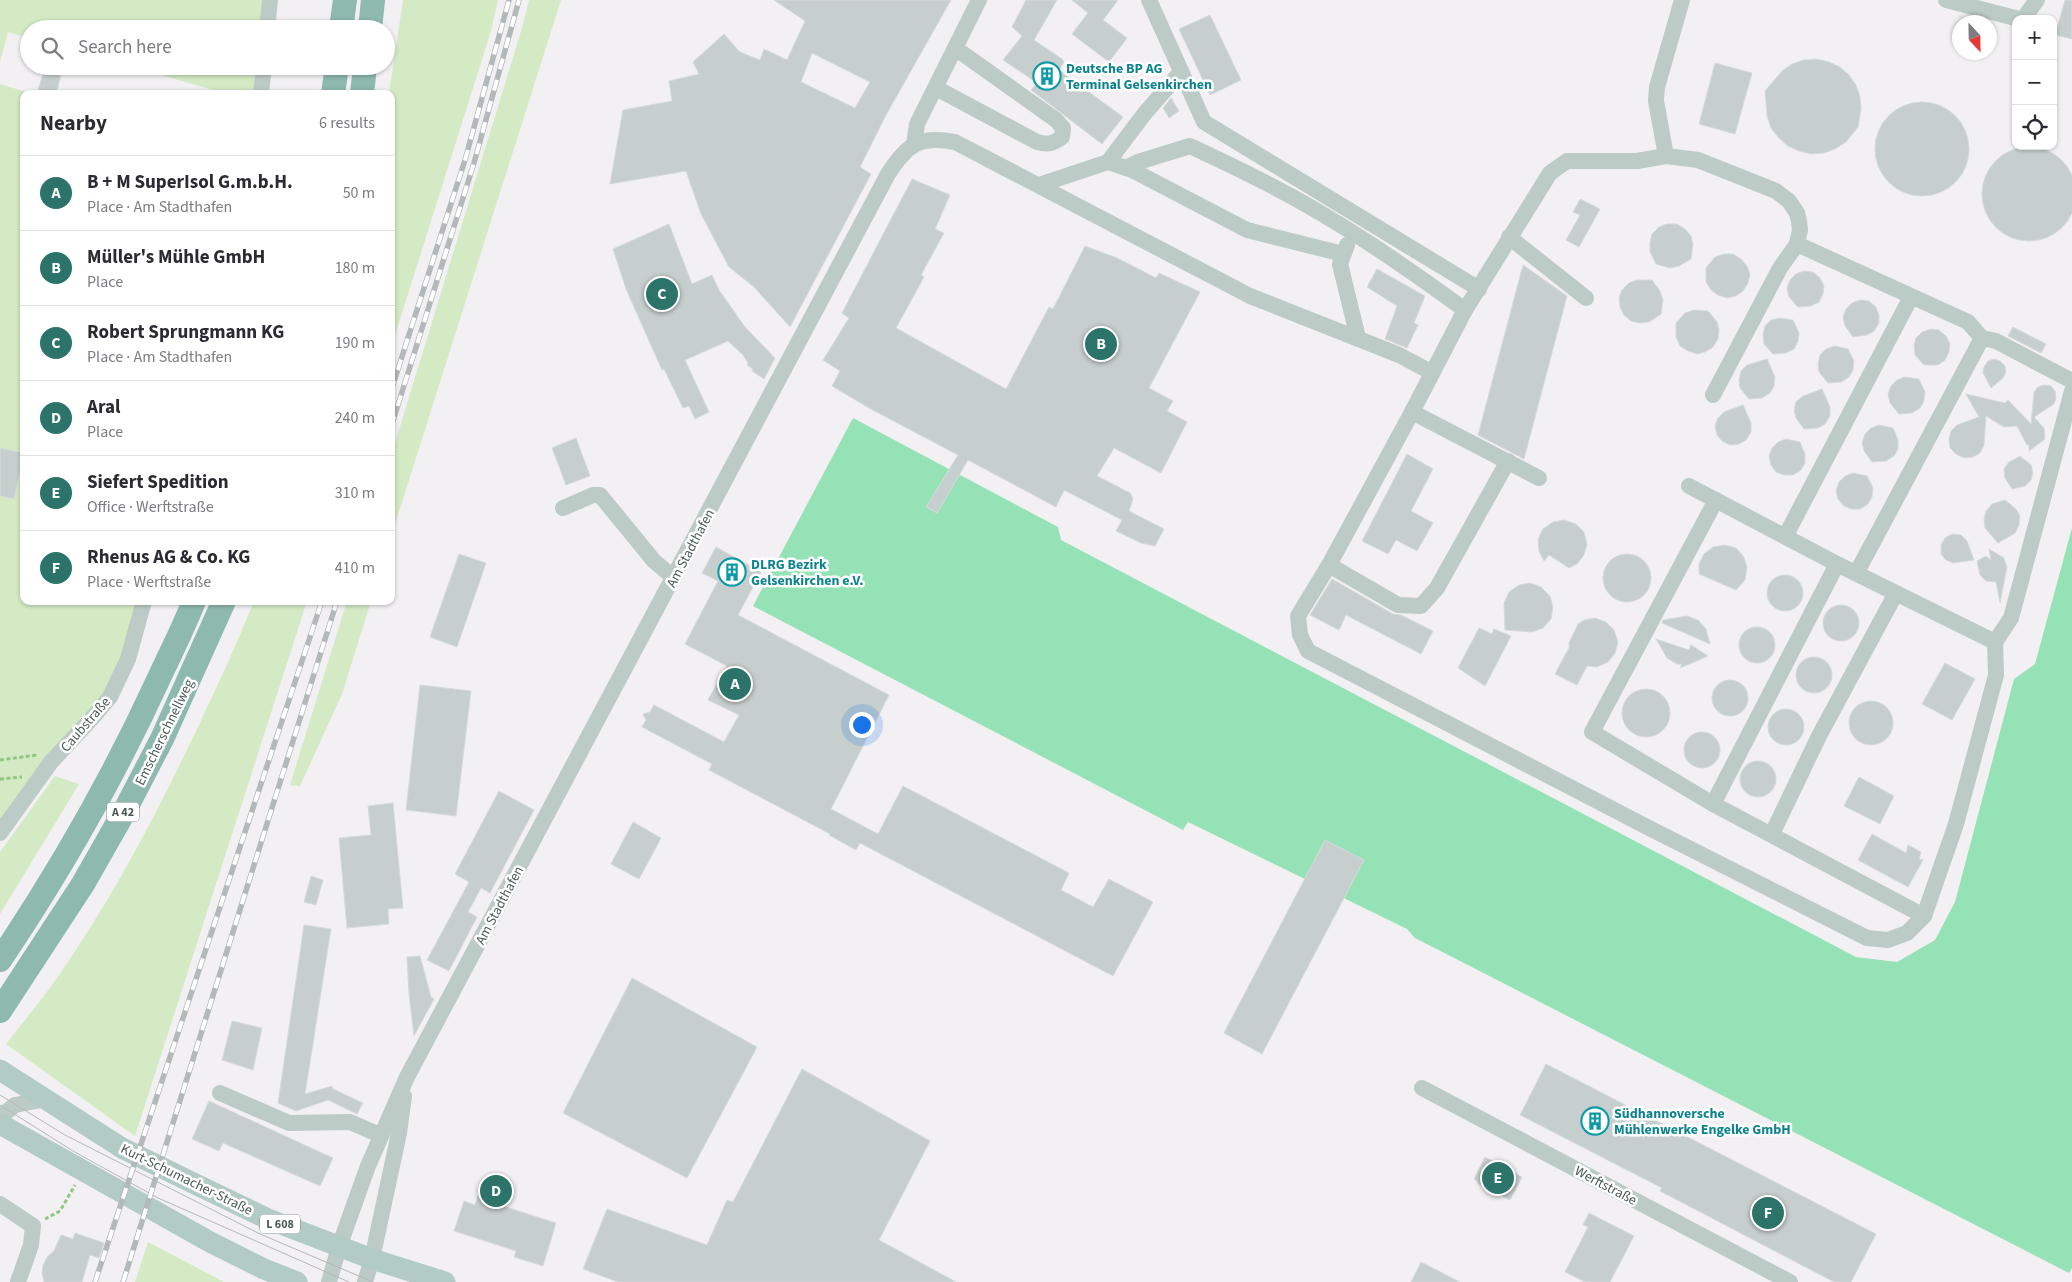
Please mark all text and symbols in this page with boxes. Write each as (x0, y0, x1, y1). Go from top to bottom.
north arrow (1952, 15, 1997, 60)
map controls (2012, 15, 2057, 150)
button: + (2012, 15, 2057, 60)
search box (20, 20, 395, 75)
icon: search (38, 34, 66, 62)
text: Search here (78, 34, 172, 61)
place label: Deutsche BP AG Terminal Gelsenkirchen (1066, 59, 1212, 95)
button: − (2012, 60, 2057, 105)
building icon: Deutsche BP AG Terminal Gelsenkirchen (1032, 61, 1062, 91)
button: locate (2012, 105, 2057, 150)
text: Nearby (40, 108, 107, 138)
text: 6 results (319, 112, 375, 134)
text: B + M SuperIsol G.m.b.H. (87, 169, 293, 196)
text: A (51, 182, 61, 204)
text: 50 m (343, 182, 375, 204)
text: Place · Am Stadthafen (87, 196, 232, 218)
text: Müller's Mühle GmbH (87, 244, 265, 271)
text: B (51, 257, 61, 279)
text: 180 m (335, 257, 375, 279)
text: Place (87, 271, 123, 293)
pin: C (646, 275, 678, 313)
text: Robert Sprungmann KG (87, 319, 284, 346)
pin: B (1085, 325, 1117, 363)
text: C (51, 332, 61, 354)
text: 190 m (335, 332, 375, 354)
text: Place · Am Stadthafen (87, 346, 232, 368)
text: Aral (87, 394, 120, 421)
text: D (51, 407, 61, 429)
text: 240 m (335, 407, 375, 429)
text: Place (87, 421, 123, 443)
text: Siefert Spedition (87, 469, 229, 496)
text: E (52, 482, 60, 504)
text: 310 m (335, 482, 375, 504)
text: Office · Werftstraße (87, 496, 214, 518)
street label: Am Stadthafen (662, 506, 720, 591)
text: Rhenus AG & Co. KG (87, 544, 251, 571)
place label: DLRG Bezirk Gelsenkirchen e.V. (751, 555, 864, 591)
text: F (52, 557, 60, 579)
text: 410 m (335, 557, 375, 579)
building icon: DLRG Bezirk Gelsenkirchen e.V. (717, 557, 747, 587)
text: Place · Werftstraße (87, 571, 211, 593)
pin: A (719, 665, 751, 703)
street label: Emscherschnellweg (130, 676, 199, 789)
street label: Caubstraße (56, 693, 115, 757)
your location (849, 712, 875, 738)
road number: A 42 (107, 802, 139, 822)
street label: Am Stadthafen (471, 863, 529, 948)
place label: Südhannoversche Mühlenwerke Engelke GmbH (1614, 1104, 1791, 1140)
building icon: Südhannoversche Mühlenwerke Engelke GmbH (1580, 1106, 1610, 1136)
street label: Kurt-Schumacher-Straße (117, 1139, 256, 1221)
pin: E (1482, 1159, 1514, 1197)
street label: Werftstraße (1571, 1161, 1640, 1211)
pin: D (480, 1172, 512, 1210)
pin: F (1752, 1194, 1784, 1232)
road number: L 608 (260, 1214, 300, 1234)

